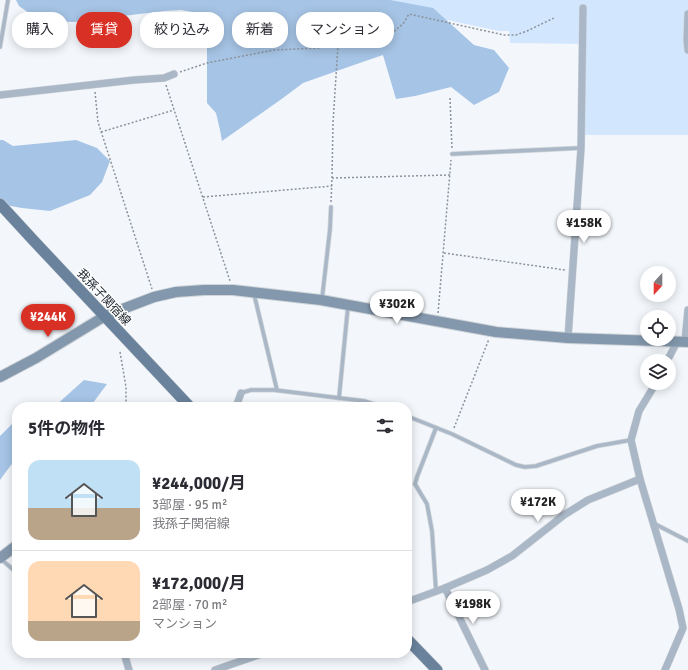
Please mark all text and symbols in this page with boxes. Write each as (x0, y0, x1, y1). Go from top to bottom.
chip: 購入 (12, 12, 68, 48)
chip: 賃貸 (76, 12, 132, 48)
chip: 絞り込み (140, 12, 224, 48)
chip: 新着 (232, 12, 288, 48)
chip: マンション (296, 12, 394, 48)
pin: ¥158K (556, 210, 612, 244)
text: ¥158K (566, 215, 602, 231)
street label: 我孫子関宿線 (74, 266, 134, 329)
north arrow (640, 266, 676, 302)
map controls (640, 266, 676, 390)
pin: ¥302K (369, 291, 425, 325)
text: ¥302K (379, 296, 415, 312)
pin: ¥244K (20, 304, 76, 338)
text: ¥244K (30, 309, 66, 325)
button: locate (640, 310, 676, 346)
button: layers (640, 354, 676, 390)
icon: filters (374, 415, 396, 437)
text: 5件の物件 (28, 418, 105, 439)
text: ¥244,000/月 (152, 473, 246, 494)
icon: home (60, 476, 108, 524)
pin: ¥172K (510, 489, 566, 523)
text: ¥172K (520, 494, 556, 510)
text: 3部屋 · 95 m² (152, 497, 227, 513)
text: 我孫子関宿線 (152, 516, 230, 532)
text: ¥172,000/月 (152, 573, 246, 594)
icon: home (60, 577, 108, 625)
pin: ¥198K (445, 591, 501, 625)
text: ¥198K (455, 596, 491, 612)
text: 2部屋 · 70 m² (152, 597, 227, 613)
text: マンション (152, 616, 217, 632)

